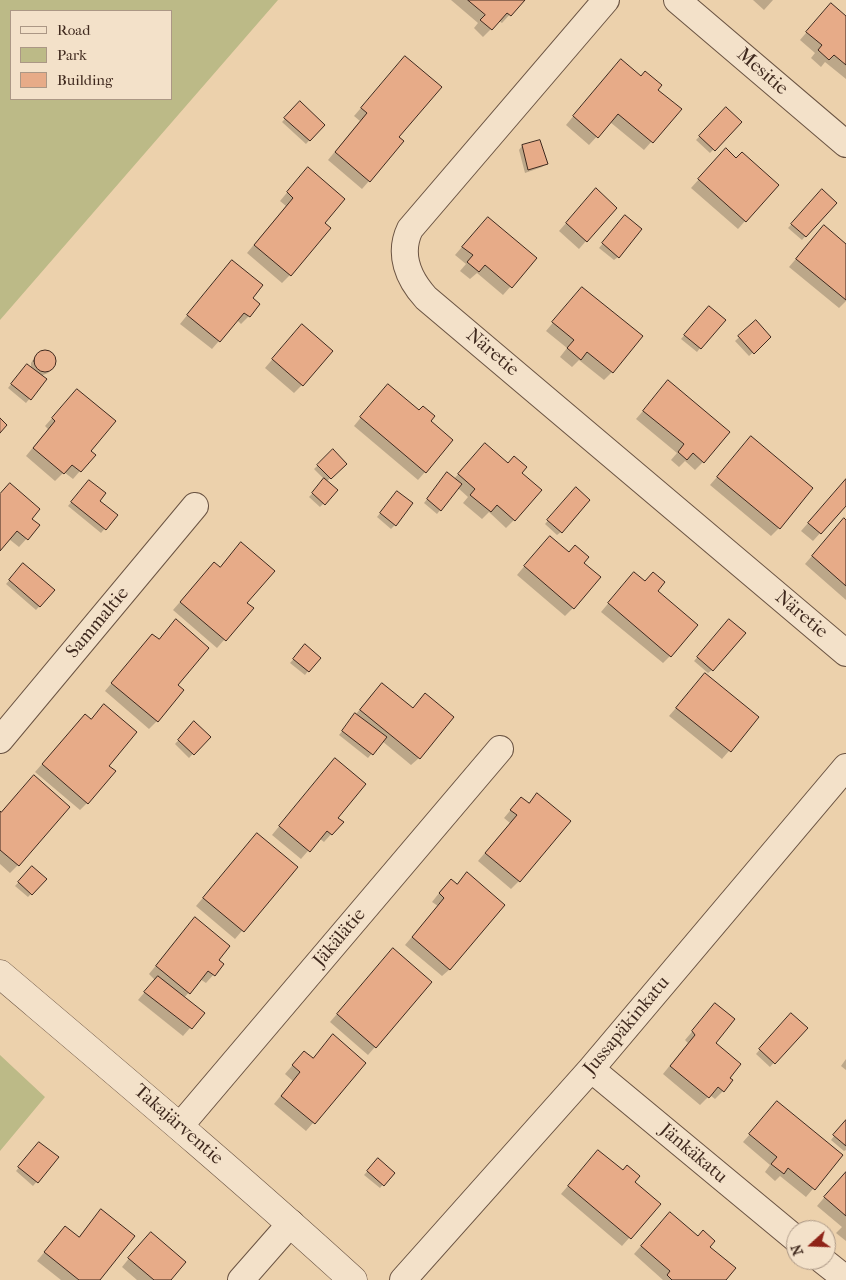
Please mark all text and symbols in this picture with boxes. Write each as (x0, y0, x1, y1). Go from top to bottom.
legend (10, 10, 172, 100)
text: Road (57, 21, 90, 39)
street label: Mesitie (732, 43, 792, 101)
text: Park (57, 46, 87, 64)
text: Building (57, 71, 113, 89)
street label: Näretie (461, 324, 523, 382)
street label: Sammaltie (62, 583, 134, 663)
street label: Näretie (770, 586, 832, 644)
street label: Jäkälätie (309, 904, 371, 972)
street label: Jussapäkinkatu (579, 972, 675, 1080)
street label: Takajärventie (129, 1080, 227, 1170)
street label: Jänkäkatu (655, 1119, 731, 1189)
north arrow (786, 1220, 836, 1270)
text: N (788, 1242, 807, 1258)

